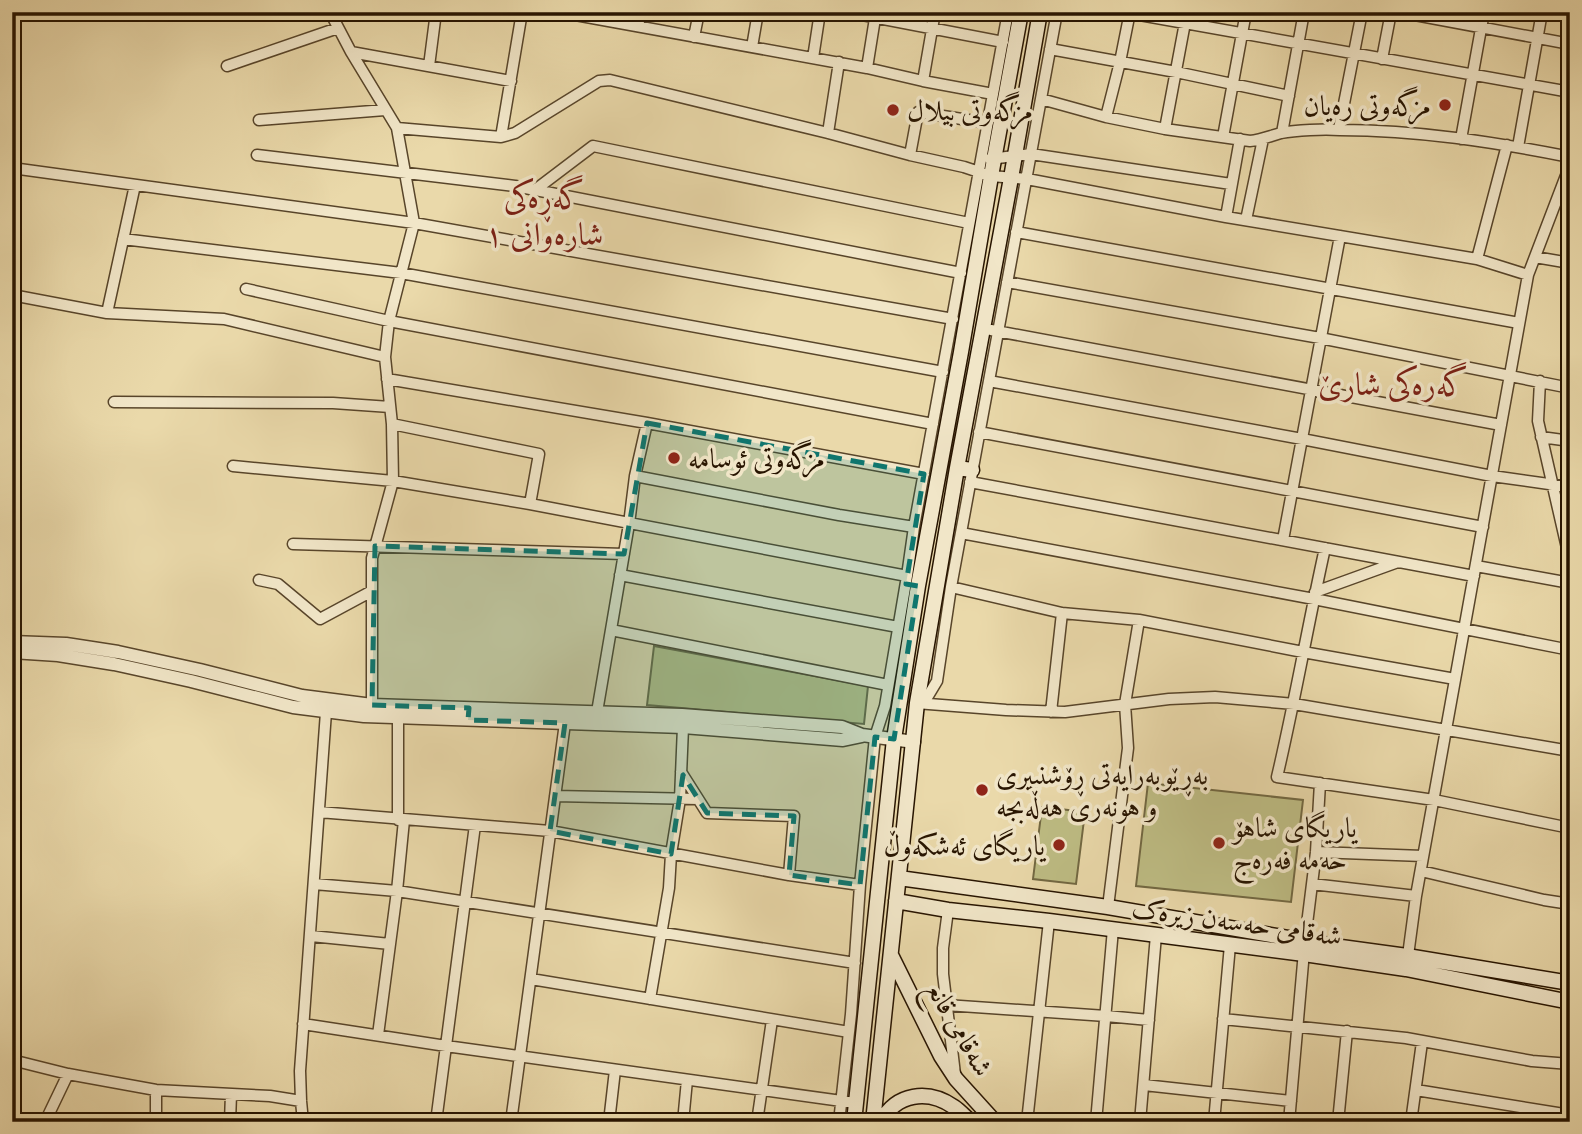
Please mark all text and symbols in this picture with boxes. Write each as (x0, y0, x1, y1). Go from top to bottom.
place label: مزگەوتی رەیان (1304, 86, 1431, 125)
place label: مزگەوتی بیلال (907, 91, 1033, 130)
marker: مزگەوتی رەیان (1437, 97, 1453, 113)
marker: مزگەوتی بیلال (885, 102, 901, 118)
district label: گەڕەکی شارەوانی ١ (484, 175, 604, 257)
district label: گەرەکی شارێ (1318, 362, 1468, 407)
place label: مزگەوتی ئوسامە (688, 439, 825, 478)
marker: مزگەوتی ئوسامە (666, 450, 682, 466)
place label: بەڕێوبەرایەتی ڕۆشنبیری و هونەری هەڵەبجە (996, 759, 1208, 826)
marker: بەڕێوبەرایەتی ڕۆشنبیری و هونەری هەڵەبجە (974, 782, 990, 798)
place label: یاریگای شاهۆ حەمە فەرەج (1230, 810, 1359, 885)
place label: یاریگای ئەشکەوڵ (884, 828, 1047, 865)
marker: یاریگای شاهۆ حەمە فەرەج (1211, 835, 1227, 851)
marker: یاریگای ئەشکەوڵ (1051, 837, 1067, 853)
street label: شەقامی حەسەن زیرەک (1129, 891, 1344, 956)
street label: شەقامی قانع (911, 975, 999, 1087)

